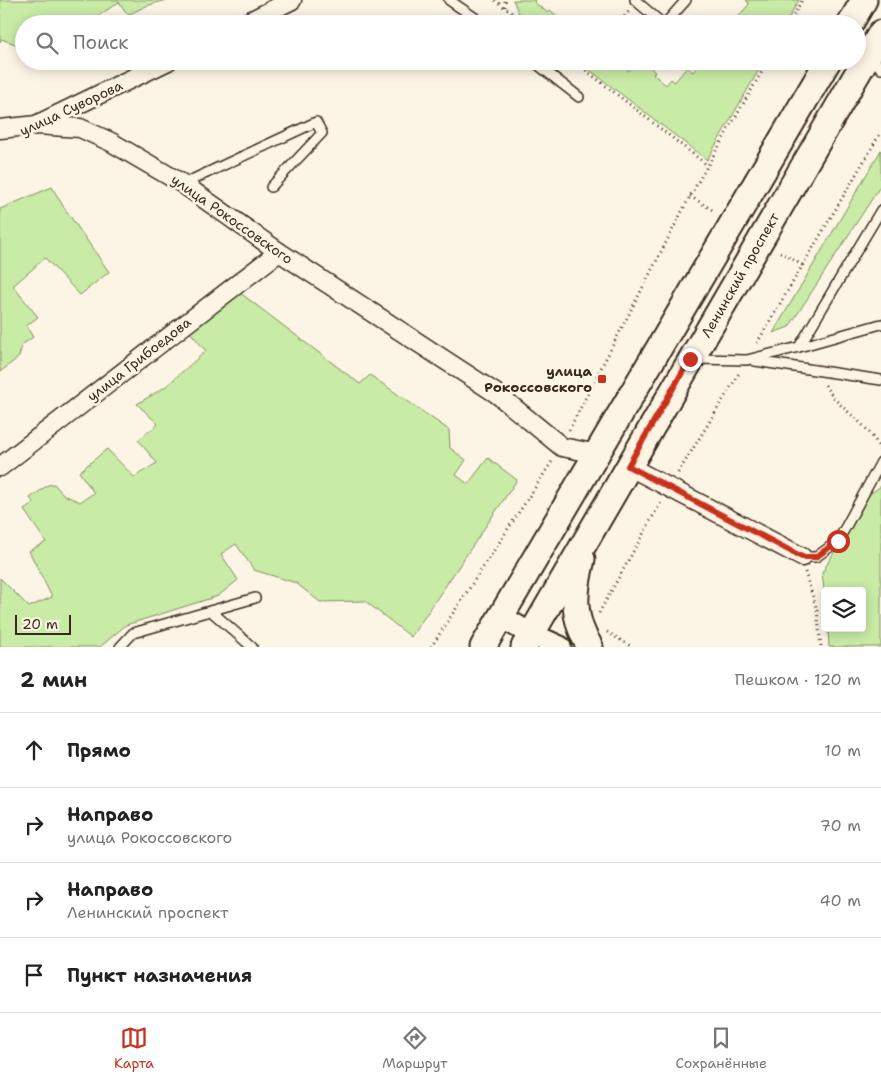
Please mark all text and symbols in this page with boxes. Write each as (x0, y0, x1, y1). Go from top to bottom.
search box (15, 15, 866, 70)
icon: search (33, 29, 61, 57)
text: Поиск (73, 30, 128, 55)
street label: улица Суворова (17, 76, 126, 140)
street label: улица Рокоссовского (168, 170, 296, 268)
street label: Ленинский проспект (697, 209, 784, 341)
street label: улица Грибоедова (83, 313, 195, 405)
route end (679, 348, 702, 371)
place label: улица Рокоссовского (484, 362, 592, 396)
marker: улица Рокоссовского (596, 373, 608, 385)
route start (827, 530, 850, 553)
map controls (821, 587, 866, 632)
button: layers (821, 587, 866, 632)
scale bar (15, 612, 71, 635)
text: 20 m (22, 615, 58, 633)
text: 2 мин (20, 666, 87, 694)
text: Пешком · 120 m (735, 669, 861, 690)
icon: ahead (20, 736, 48, 764)
text: Прямо (67, 738, 131, 763)
text: 10 m (824, 740, 861, 761)
text: Направо (67, 802, 153, 827)
icon: right (20, 811, 48, 839)
text: 70 m (820, 815, 861, 836)
text: улица Рокоссовского (67, 827, 232, 848)
text: Направо (67, 877, 153, 902)
icon: right (20, 886, 48, 914)
text: 40 m (819, 890, 861, 911)
text: Ленинский проспект (67, 902, 228, 923)
icon: arrive (20, 961, 48, 989)
text: Пункт назначения (67, 963, 252, 988)
tab: Карта (114, 1024, 154, 1072)
tab: Маршрут (382, 1024, 447, 1072)
tab: Сохранённые (676, 1024, 767, 1072)

